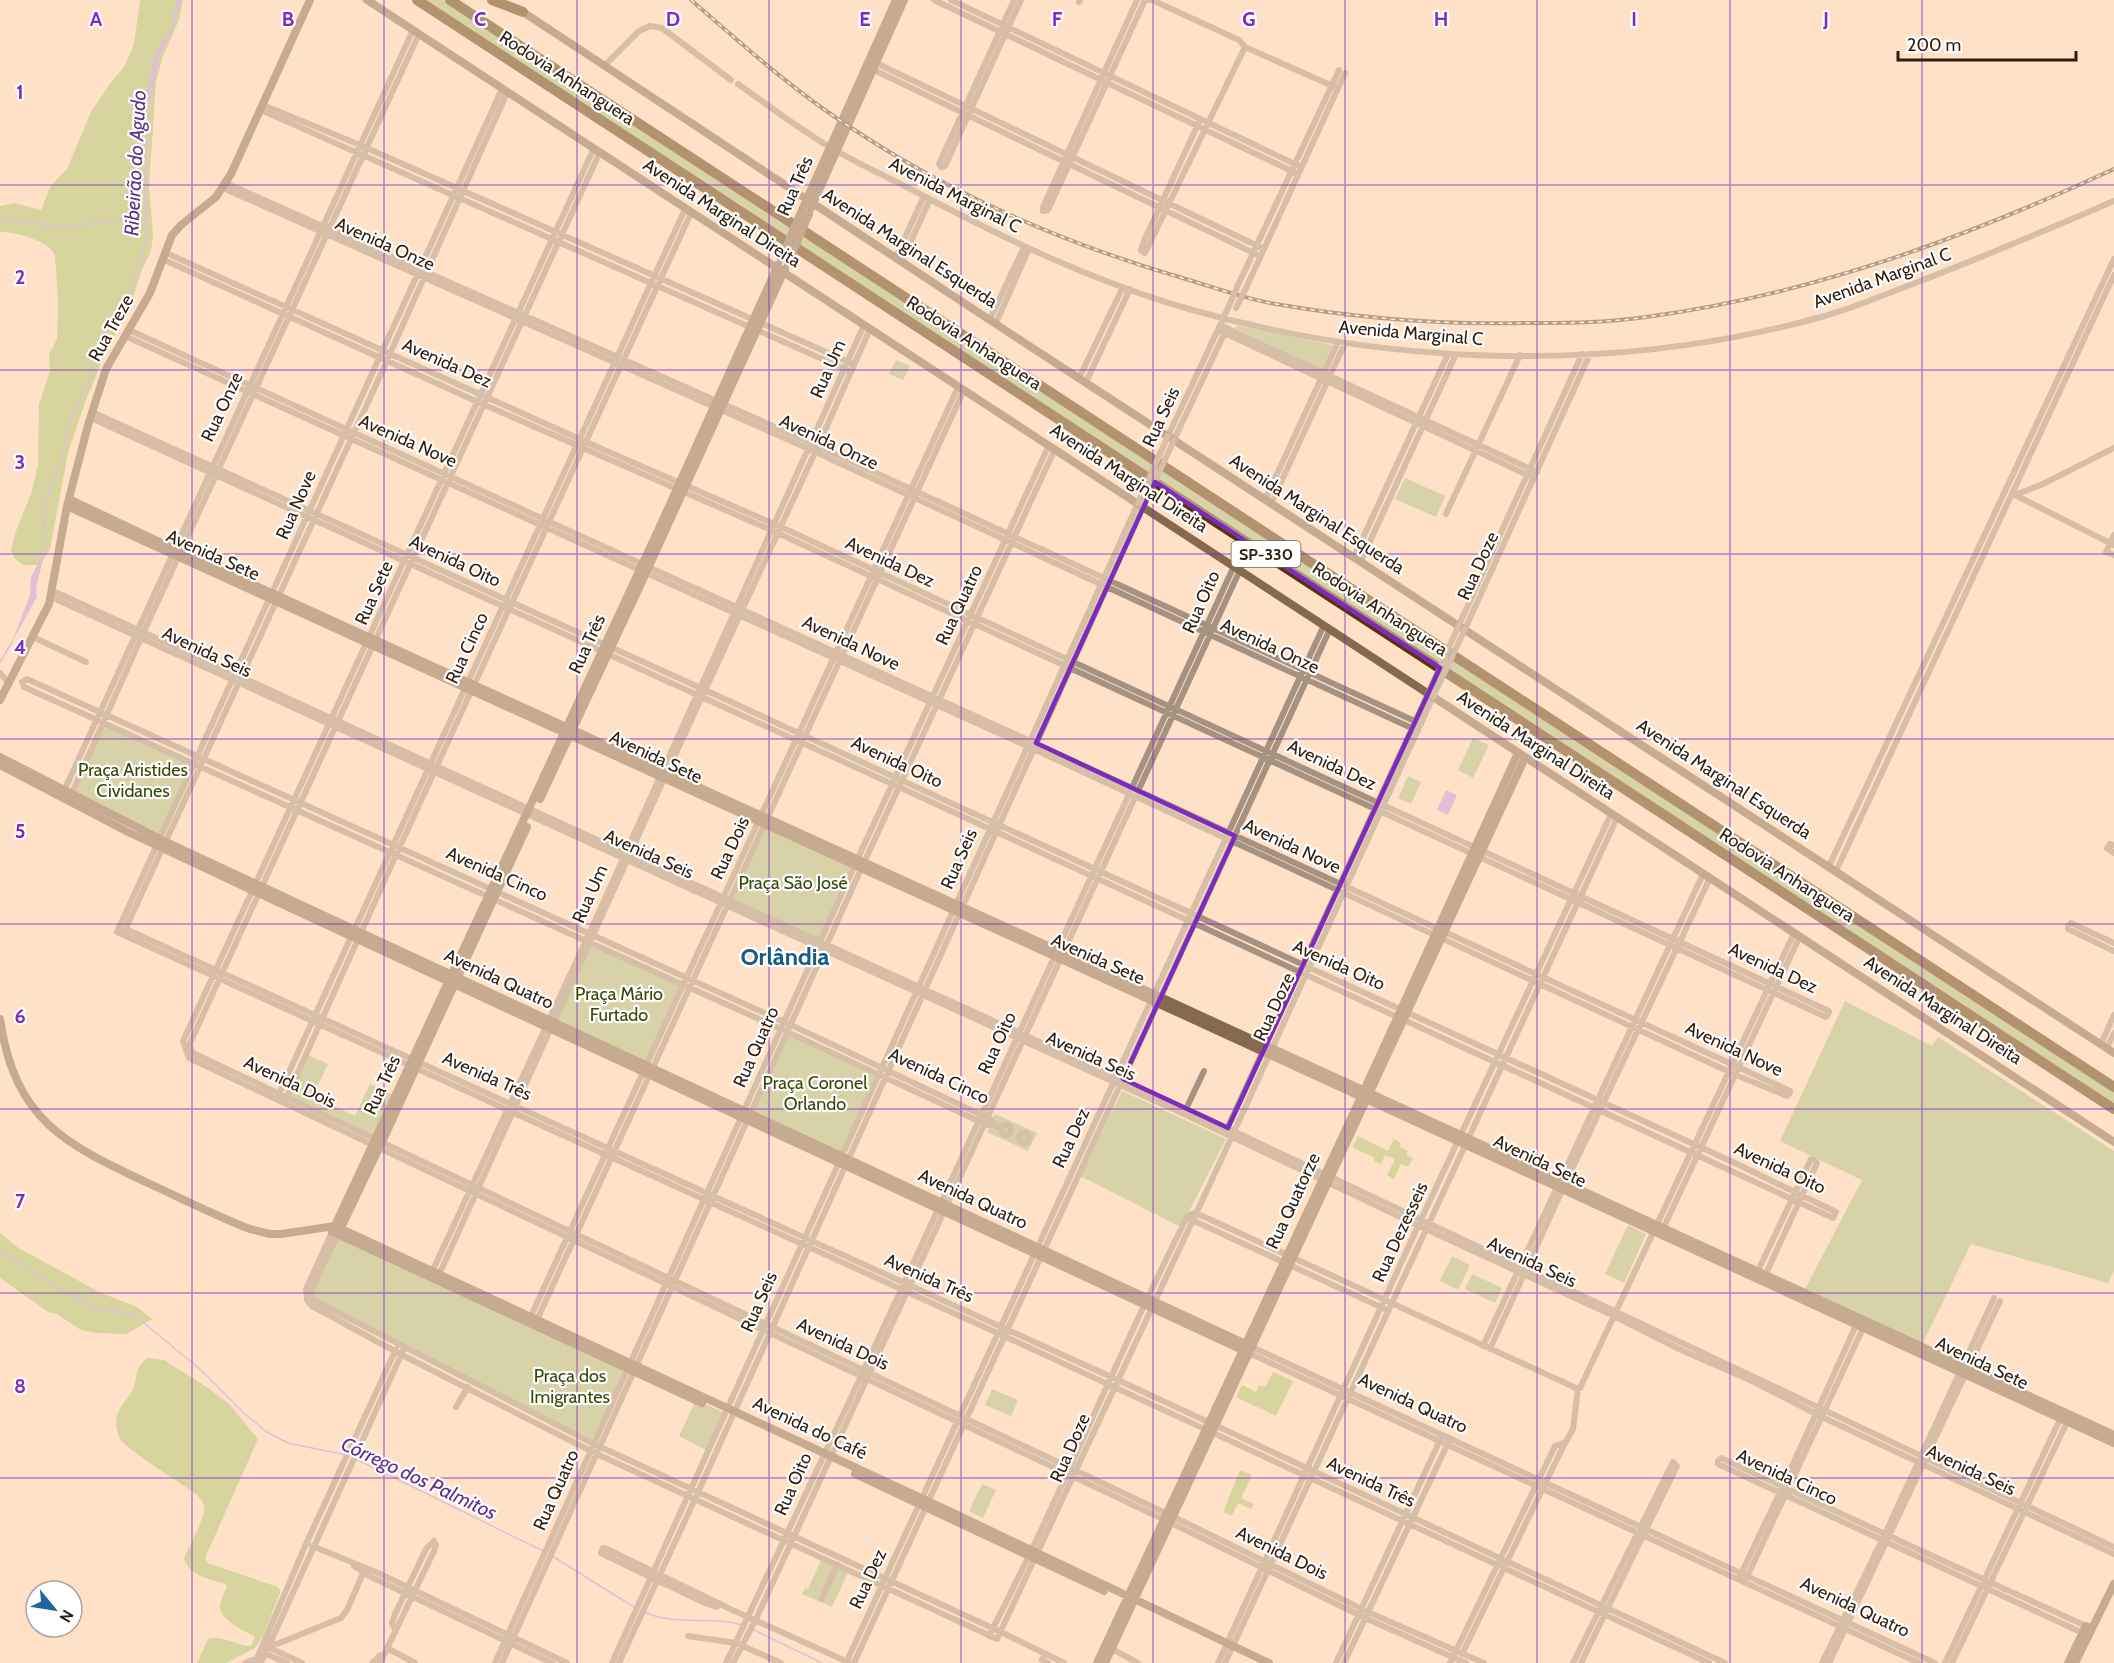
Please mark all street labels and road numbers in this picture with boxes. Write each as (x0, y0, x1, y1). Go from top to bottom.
street label: Rodovia Anhanguera (495, 26, 639, 130)
street label: Avenida Marginal C (885, 152, 1025, 238)
street label: Rua Três (772, 153, 818, 219)
street label: Avenida Marginal Direita (639, 154, 805, 272)
street label: Avenida Marginal Esquerda (819, 183, 1002, 313)
street label: Avenida Onze (332, 212, 438, 276)
street label: Avenida Marginal C (1810, 243, 1954, 313)
street label: Rua Treze (84, 291, 138, 365)
street label: Rodovia Anhanguera (902, 291, 1046, 395)
street label: Avenida Marginal C (1338, 316, 1484, 350)
street label: Avenida Dez (399, 334, 496, 393)
street label: Rua Um (805, 337, 851, 401)
street label: Rua Onze (196, 369, 248, 445)
street label: Rua Seis (1138, 383, 1184, 451)
street label: Avenida Nove (356, 410, 460, 472)
street label: Avenida Onze (776, 410, 882, 474)
street label: Avenida Marginal Direita (1046, 419, 1212, 537)
street label: Avenida Marginal Esquerda (1226, 449, 1409, 579)
street label: Rua Nove (271, 467, 321, 543)
street label: Avenida Sete (163, 525, 263, 585)
street label: Rua Doze (1453, 528, 1503, 604)
street label: Avenida Oito (406, 530, 504, 592)
street label: Avenida Dez (842, 532, 938, 592)
road number: SP-330 (1232, 541, 1300, 567)
street label: Rodovia Anhanguera (1308, 557, 1452, 661)
street label: Rua Sete (350, 558, 398, 628)
street label: Rua Quatro (931, 561, 987, 649)
street label: Rua Oito (1177, 567, 1225, 637)
street label: Rua Cinco (441, 609, 493, 687)
street label: Rua Três (564, 611, 610, 677)
street label: Avenida Nove (799, 611, 903, 675)
street label: Avenida Onze (1217, 614, 1323, 678)
street label: Avenida Seis (159, 622, 255, 682)
street label: Avenida Marginal Direita (1453, 686, 1619, 804)
street label: Avenida Marginal Esquerda (1633, 714, 1816, 844)
street label: Avenida Sete (606, 726, 706, 788)
street label: Avenida Oito (848, 731, 946, 793)
street label: Avenida Dez (1284, 735, 1380, 795)
street label: Rua Dois (706, 813, 754, 883)
street label: Avenida Nove (1240, 814, 1344, 878)
street label: Rodovia Anhanguera (1715, 823, 1859, 927)
street label: Avenida Seis (601, 824, 697, 884)
street label: Rua Seis (936, 825, 982, 893)
street label: Avenida Cinco (443, 842, 551, 906)
street label: Rua Um (567, 862, 613, 926)
street label: Avenida Sete (1048, 929, 1148, 989)
street label: Avenida Oito (1290, 935, 1388, 995)
street label: Avenida Dez (1725, 938, 1821, 998)
street label: Avenida Quatro (441, 944, 557, 1014)
street label: Avenida Marginal Direita (1860, 951, 2026, 1069)
street label: Rua Doze (1249, 969, 1299, 1045)
street label: Rua Quatro (728, 1003, 784, 1091)
street label: Rua Oito (973, 1008, 1021, 1078)
street label: Avenida Nove (1682, 1017, 1786, 1081)
street label: Avenida Seis (1043, 1026, 1139, 1086)
street label: Avenida Cinco (885, 1043, 993, 1109)
street label: Avenida Três (439, 1047, 535, 1105)
street label: Avenida Dois (240, 1051, 340, 1113)
street label: Rua Três (359, 1052, 405, 1118)
street label: Rua Dez (1048, 1104, 1095, 1171)
street label: Avenida Sete (1490, 1130, 1590, 1192)
street label: Avenida Oito (1731, 1137, 1829, 1199)
street label: Rua Quatorze (1261, 1149, 1325, 1253)
street label: Avenida Quatro (915, 1164, 1031, 1234)
street label: Rua Dezesseis (1367, 1178, 1433, 1286)
street label: Avenida Seis (1484, 1232, 1580, 1292)
street label: Avenida Três (881, 1249, 977, 1307)
street label: Rua Seis (736, 1268, 782, 1336)
street label: Avenida Dois (793, 1313, 893, 1375)
street label: Avenida Sete (1932, 1332, 2032, 1394)
street label: Avenida Quatro (1355, 1368, 1471, 1438)
street label: Avenida do Café (749, 1392, 871, 1464)
street label: Rua Doze (1045, 1410, 1095, 1486)
street label: Avenida Seis (1923, 1440, 2019, 1500)
street label: Avenida Cinco (1733, 1444, 1841, 1510)
street label: Rua Quatro (528, 1446, 584, 1534)
street label: Rua Oito (769, 1449, 817, 1519)
street label: Avenida Três (1323, 1452, 1419, 1512)
street label: Avenida Dois (1233, 1521, 1331, 1585)
street label: Rua Dez (845, 1545, 892, 1612)
street label: Avenida Quatro (1797, 1572, 1913, 1642)

